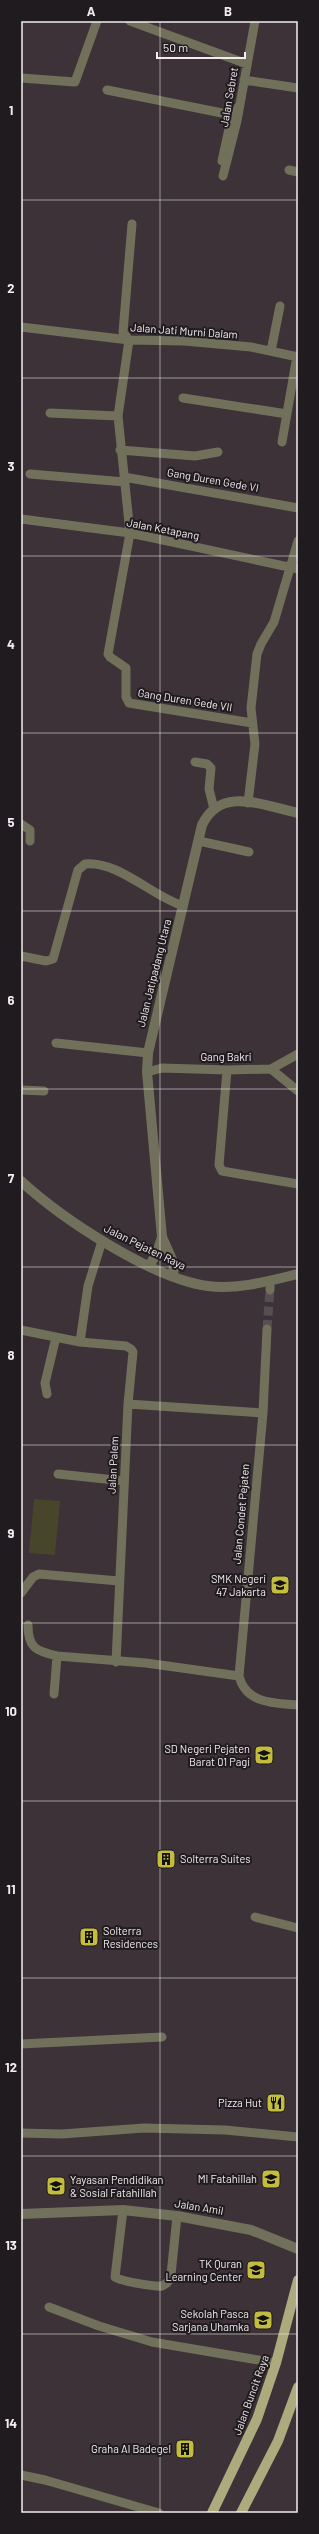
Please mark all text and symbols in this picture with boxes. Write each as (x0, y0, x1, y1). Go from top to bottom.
text: A (87, 3, 96, 19)
text: B (224, 3, 232, 19)
scale bar (157, 34, 245, 60)
text: 50 m (163, 40, 188, 54)
street label: Jalan Sebret (217, 66, 240, 128)
text: 1 (9, 102, 13, 118)
text: 2 (7, 280, 15, 296)
street label: Jalan Jati Murni Dalam (130, 320, 238, 341)
text: 3 (7, 458, 15, 474)
street label: Gang Duren Gede VI (166, 465, 260, 494)
street label: Jalan Ketapang (126, 515, 201, 542)
text: 4 (7, 636, 15, 652)
street label: Gang Duren Gede VII (137, 686, 233, 713)
text: 5 (7, 814, 15, 830)
street label: Jalan Jatipadang Utara (134, 918, 173, 1028)
text: 6 (8, 992, 15, 1008)
street label: Gang Bakri (200, 1050, 252, 1063)
text: 7 (8, 1170, 15, 1186)
street label: Jalan Pejaten Raya (102, 1221, 188, 1272)
text: 8 (7, 1347, 15, 1363)
street label: Jalan Palem (104, 1436, 121, 1494)
street label: Jalan Condet Pejaten (230, 1463, 251, 1565)
text: 9 (8, 1525, 15, 1541)
place label: SMK Negeri 47 Jakarta (211, 1572, 266, 1598)
school or university icon: SMK Negeri 47 Jakarta (269, 1574, 291, 1596)
text: 10 (5, 1703, 17, 1719)
place label: SD Negeri Pejaten Barat 01 Pagi (164, 1742, 250, 1768)
school or university icon: SD Negeri Pejaten Barat 01 Pagi (253, 1744, 275, 1766)
building icon: Solterra Suites (155, 1848, 177, 1870)
place label: Solterra Suites (180, 1852, 250, 1865)
text: 11 (6, 1881, 16, 1897)
place label: Solterra Residences (103, 1924, 158, 1950)
building icon: Solterra Residences (78, 1926, 100, 1948)
text: 12 (5, 2059, 17, 2075)
restaurant icon: Pizza Hut (265, 2092, 287, 2114)
place label: Pizza Hut (218, 2096, 262, 2109)
school or university icon: MI Fatahillah (260, 2168, 282, 2190)
place label: MI Fatahillah (198, 2172, 257, 2185)
place label: Yayasan Pendidikan & Sosial Fatahillah (70, 2173, 164, 2199)
school or university icon: Yayasan Pendidikan & Sosial Fatahillah (45, 2175, 67, 2197)
street label: Jalan Amil (174, 2196, 224, 2217)
text: 13 (5, 2237, 17, 2253)
place label: TK Quran Learning Center (165, 2257, 242, 2283)
school or university icon: TK Quran Learning Center (245, 2259, 267, 2281)
place label: Sekolah Pasca Sarjana Uhamka (172, 2307, 249, 2333)
school or university icon: Sekolah Pasca Sarjana Uhamka (252, 2309, 274, 2331)
street label: Jalan Buncit Raya (230, 2353, 271, 2437)
text: 14 (5, 2415, 17, 2431)
building icon: Graha Al Badegel (174, 2438, 196, 2460)
place label: Graha Al Badegel (91, 2442, 171, 2455)

